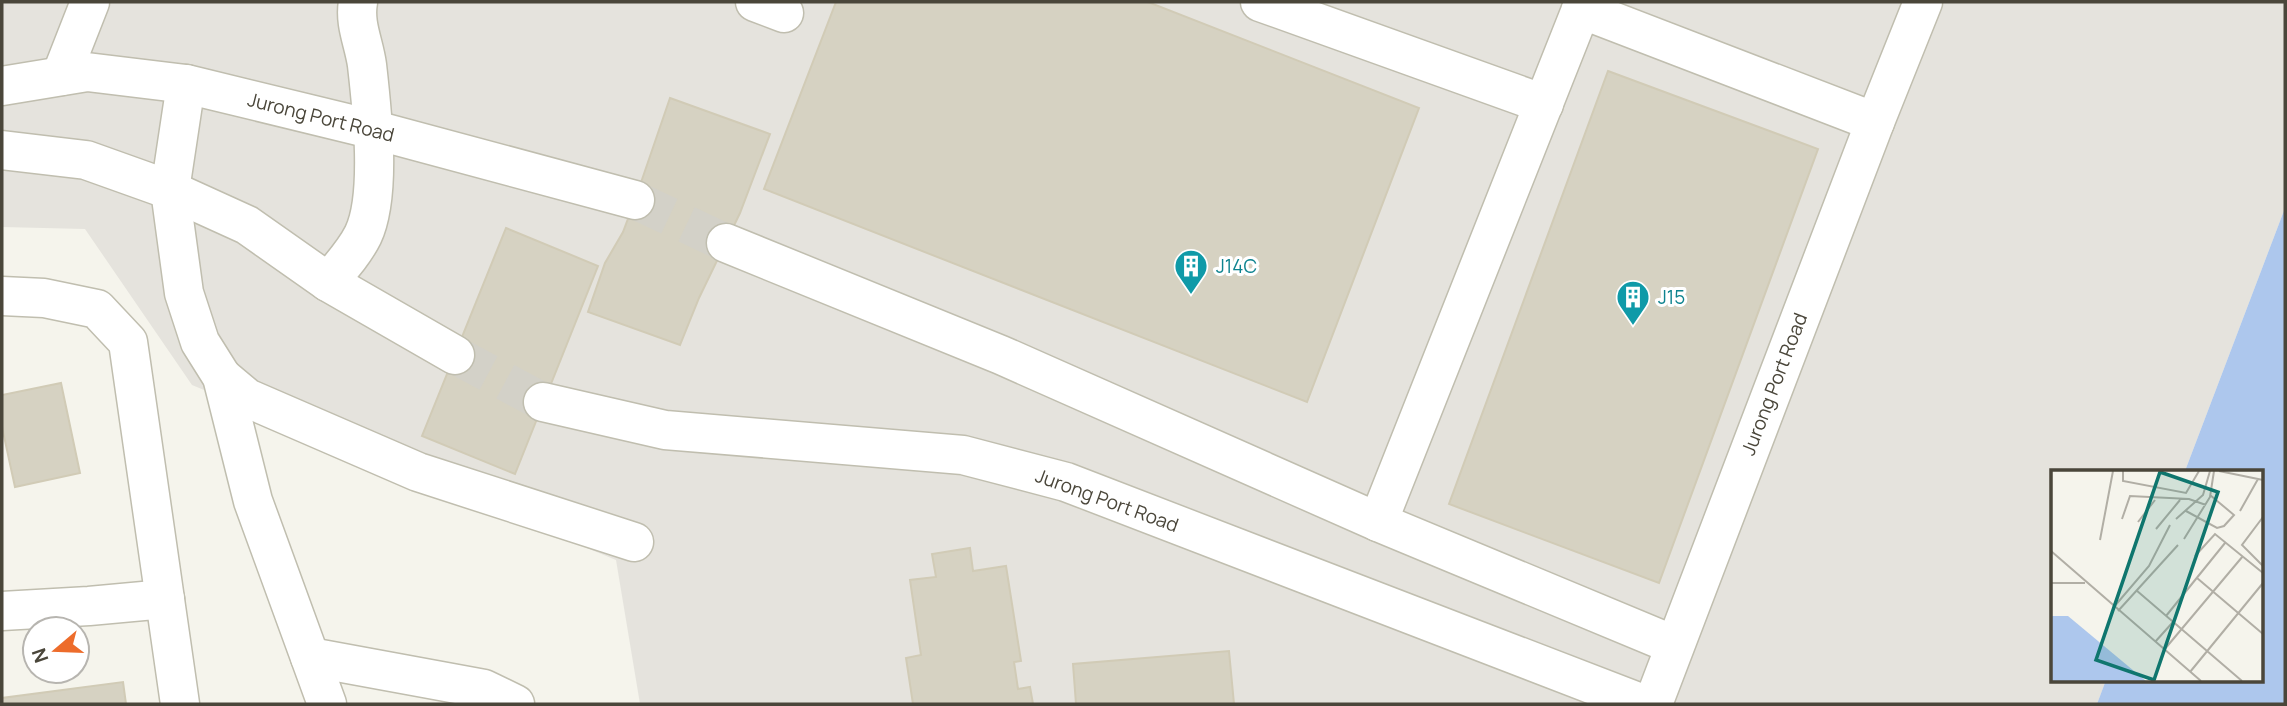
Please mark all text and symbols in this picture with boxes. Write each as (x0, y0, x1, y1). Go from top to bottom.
street label: Jurong Port Road (245, 86, 397, 148)
building icon: J14C (1172, 247, 1210, 296)
place label: J14C (1216, 253, 1257, 279)
building icon: J15 (1614, 278, 1652, 327)
place label: J15 (1658, 284, 1685, 310)
street label: Jurong Port Road (1735, 309, 1813, 459)
street label: Jurong Port Road (1032, 462, 1182, 538)
inset map (2051, 470, 2262, 682)
north arrow (21, 615, 91, 685)
text: N (25, 645, 54, 666)

